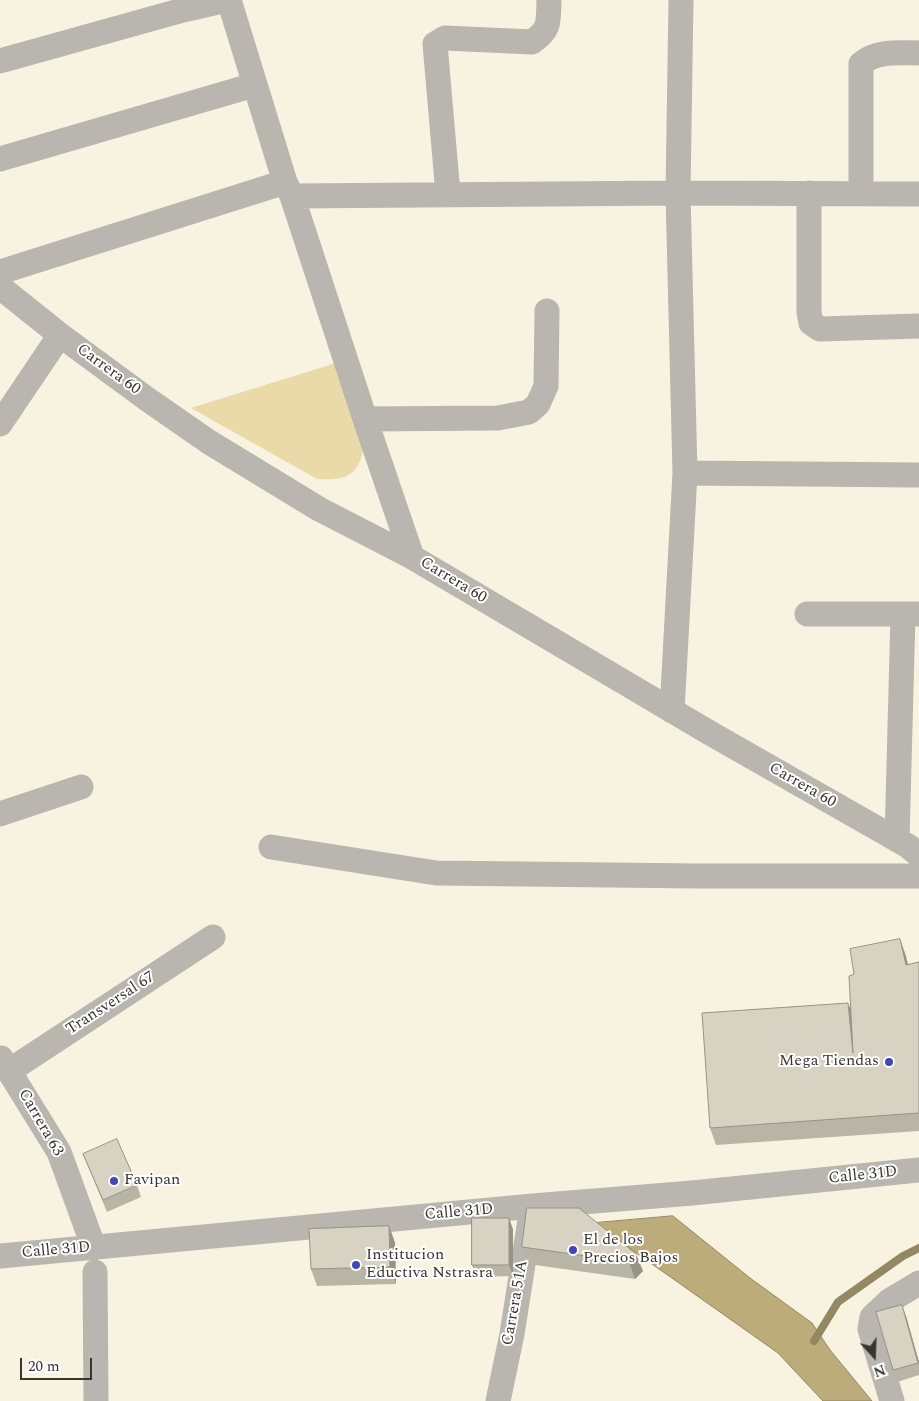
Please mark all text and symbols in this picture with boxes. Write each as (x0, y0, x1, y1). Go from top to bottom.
street label: Carrera 60 (72, 340, 144, 400)
street label: Carrera 60 (416, 554, 490, 608)
street label: Carrera 60 (765, 759, 839, 813)
street label: Transversal 67 (63, 968, 159, 1040)
place label: Mega Tiendas (779, 1052, 879, 1072)
marker: Mega Tiendas (883, 1056, 895, 1068)
street label: Carrera 63 (13, 1086, 67, 1160)
street label: Calle 31D (828, 1163, 898, 1189)
place label: Favipan (124, 1171, 180, 1191)
marker: Favipan (108, 1175, 120, 1187)
street label: Calle 31D (424, 1200, 494, 1226)
place label: El de los Precios Bajos (583, 1231, 678, 1269)
street label: Calle 31D (21, 1238, 91, 1264)
marker: El de los Precios Bajos (567, 1244, 579, 1256)
place label: Institucion Eductiva Nstrasra (366, 1246, 493, 1284)
marker: Institucion Eductiva Nstrasra (350, 1259, 362, 1271)
street label: Carrera 51A (499, 1259, 533, 1347)
north arrow (849, 1331, 899, 1381)
scale bar (22, 1348, 95, 1380)
text: 20 m (28, 1355, 60, 1378)
text: N (870, 1359, 888, 1382)

